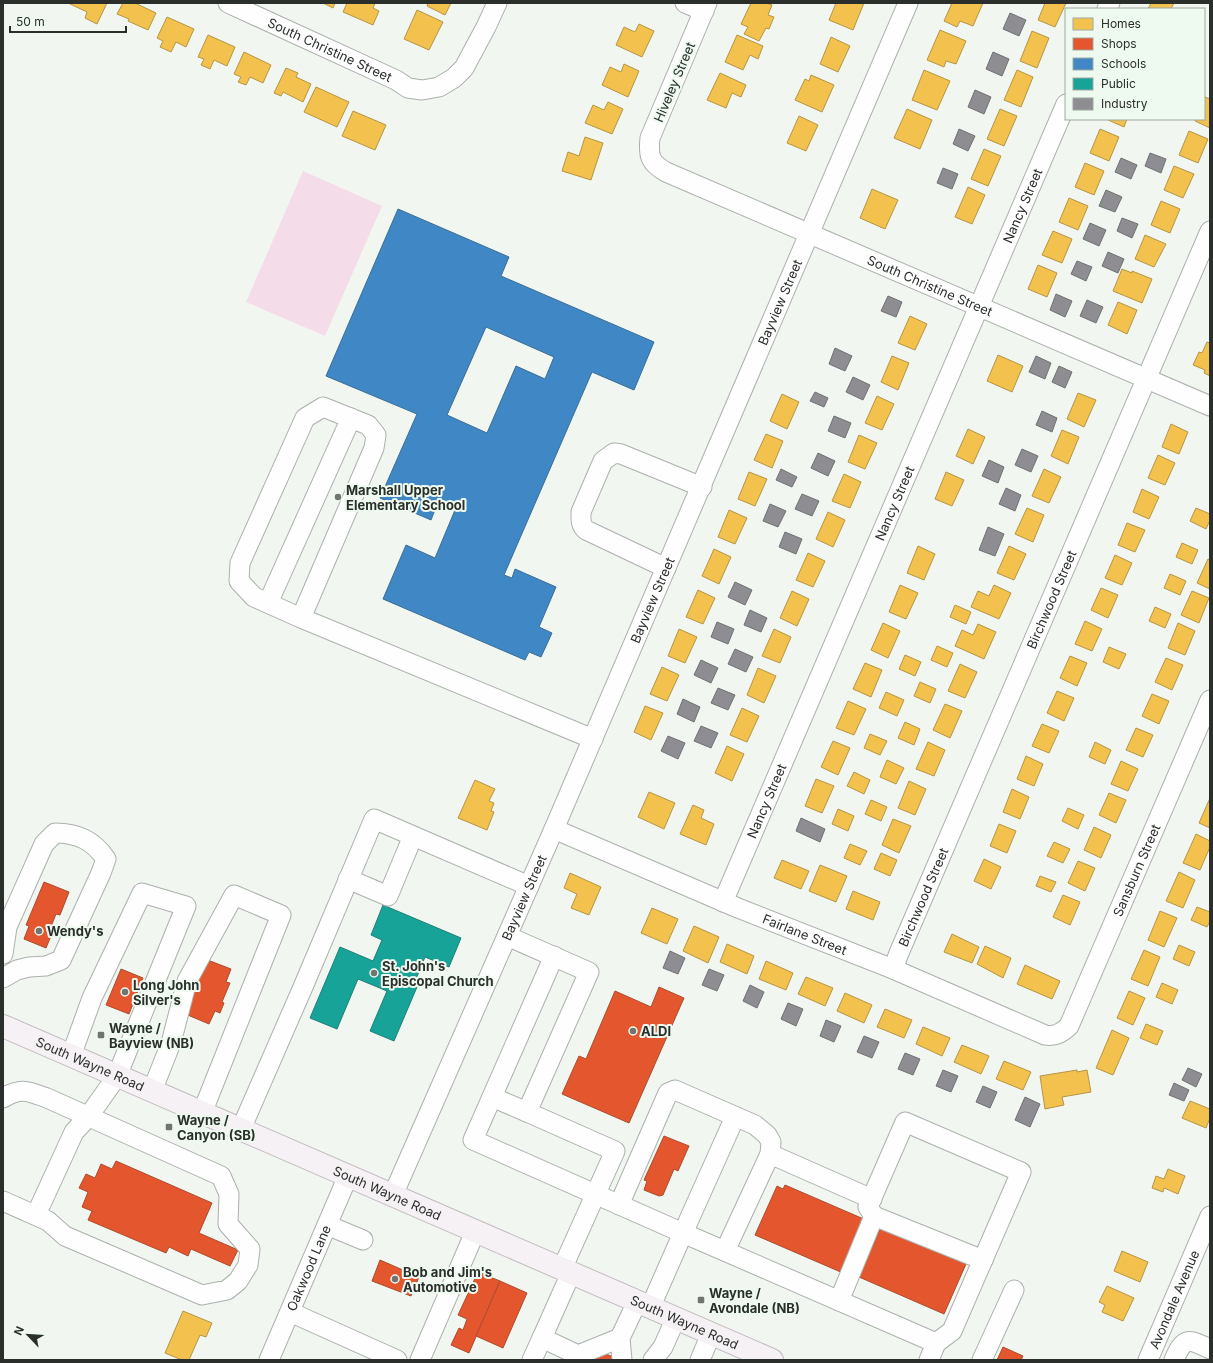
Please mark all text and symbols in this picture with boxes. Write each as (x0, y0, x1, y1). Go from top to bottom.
scale bar (10, 8, 126, 34)
legend (1065, 8, 1205, 120)
text: 50 m (16, 14, 45, 29)
street label: South Christine Street (265, 14, 394, 85)
text: Homes (1101, 16, 1141, 31)
text: Shops (1101, 36, 1137, 51)
street label: Hiveley Street (650, 39, 698, 125)
text: Schools (1101, 56, 1146, 71)
text: Public (1101, 76, 1136, 91)
text: Industry (1101, 96, 1148, 111)
street label: Nancy Street (999, 166, 1045, 245)
street label: South Christine Street (865, 252, 995, 320)
street label: Bayview Street (754, 257, 805, 348)
street label: Nancy Street (871, 464, 917, 543)
place label: Marshall Upper Elementary School (346, 482, 465, 513)
marker: Marshall Upper Elementary School (333, 492, 343, 502)
street label: Birchwood Street (1023, 548, 1080, 651)
street label: Bayview Street (627, 555, 678, 645)
street label: Nancy Street (743, 761, 790, 841)
street label: Sansburn Street (1109, 822, 1163, 919)
street label: Birchwood Street (895, 845, 951, 949)
street label: Bayview Street (498, 852, 550, 943)
street label: Fairlane Street (760, 911, 849, 958)
place label: Wendy's (47, 923, 103, 939)
marker: Wendy's (34, 926, 44, 936)
place label: St. John's Episcopal Church (382, 958, 494, 989)
marker: St. John's Episcopal Church (369, 968, 379, 978)
place label: Long John Silver's (133, 977, 199, 1008)
marker: Long John Silver's (120, 987, 130, 997)
place label: Wayne / Bayview (NB) (109, 1020, 194, 1051)
place label: ALDI (641, 1023, 671, 1039)
marker: ALDI (628, 1026, 638, 1036)
marker: Wayne / Bayview (NB) (96, 1030, 106, 1040)
street label: South Wayne Road (34, 1033, 147, 1094)
place label: Wayne / Canyon (SB) (177, 1112, 256, 1143)
marker: Wayne / Canyon (SB) (164, 1122, 174, 1132)
street label: South Wayne Road (331, 1162, 444, 1223)
street label: Oakwood Lane (283, 1223, 334, 1314)
street label: Avondale Avenue (1146, 1248, 1202, 1351)
place label: Bob and Jim's Automotive (403, 1264, 492, 1295)
marker: Bob and Jim's Automotive (390, 1274, 400, 1284)
place label: Wayne / Avondale (NB) (709, 1285, 800, 1316)
street label: South Wayne Road (628, 1291, 741, 1353)
marker: Wayne / Avondale (NB) (696, 1295, 706, 1305)
north arrow (8, 1315, 48, 1355)
text: N (11, 1324, 27, 1338)

